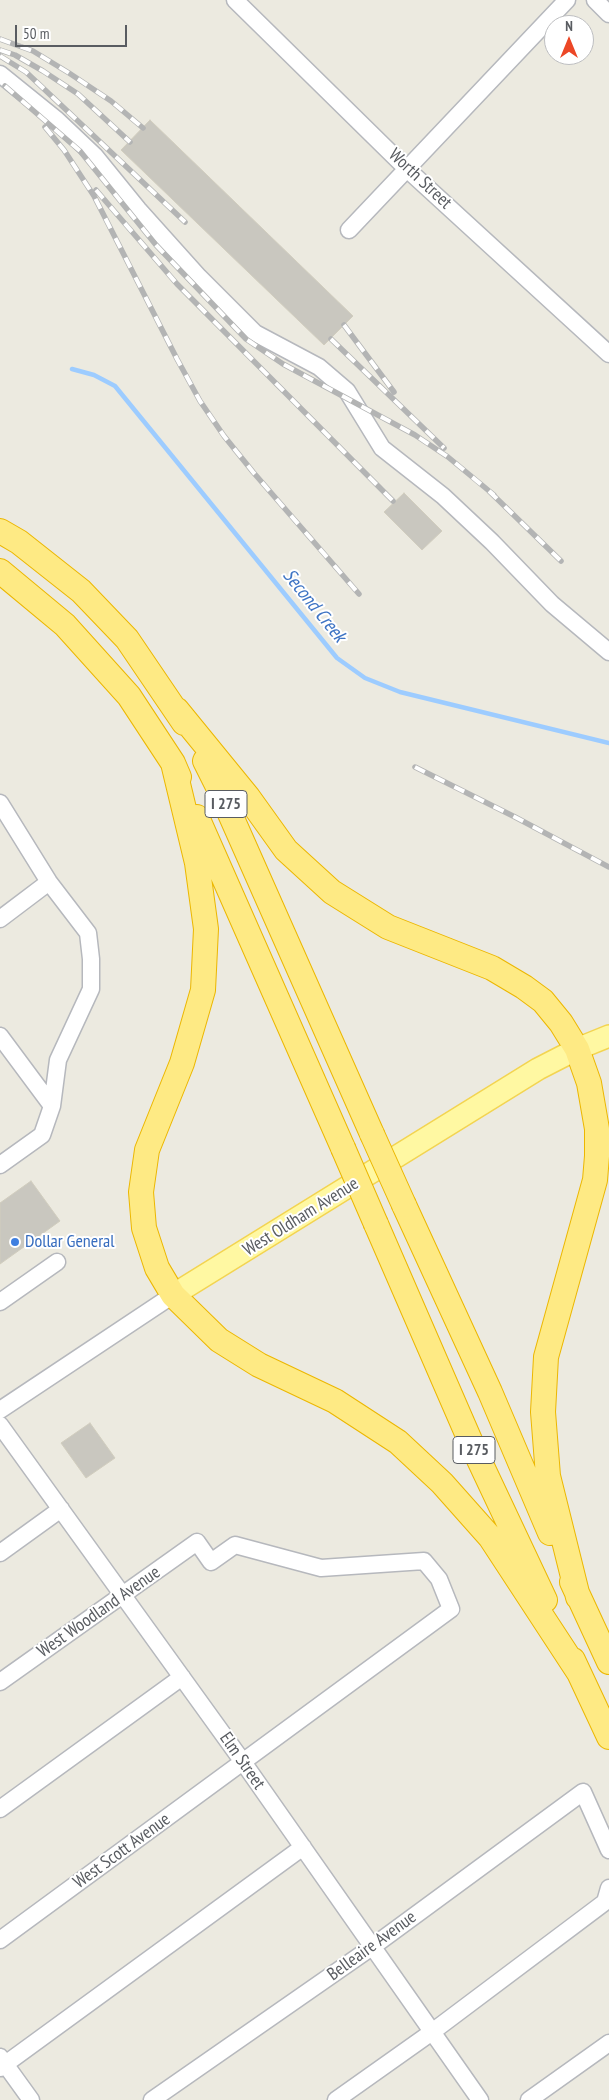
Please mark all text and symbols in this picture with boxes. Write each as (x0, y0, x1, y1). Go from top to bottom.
scale bar (18, 15, 130, 47)
north arrow (544, 15, 594, 65)
text: N (565, 17, 573, 35)
text: 50 m (23, 24, 49, 43)
street label: Worth Street (384, 144, 456, 214)
water label: Second Creek (278, 565, 350, 647)
road number: I 275 (205, 791, 247, 818)
street label: West Oldham Avenue (239, 1173, 363, 1261)
place label: Dollar General (25, 1231, 115, 1253)
marker: Dollar General (9, 1236, 21, 1248)
road number: I 275 (453, 1436, 495, 1464)
street label: West Woodland Avenue (33, 1562, 165, 1662)
street label: Elm Street (215, 1728, 269, 1794)
street label: West Scott Avenue (69, 1809, 175, 1893)
street label: Belleaire Avenue (323, 1907, 421, 1985)

